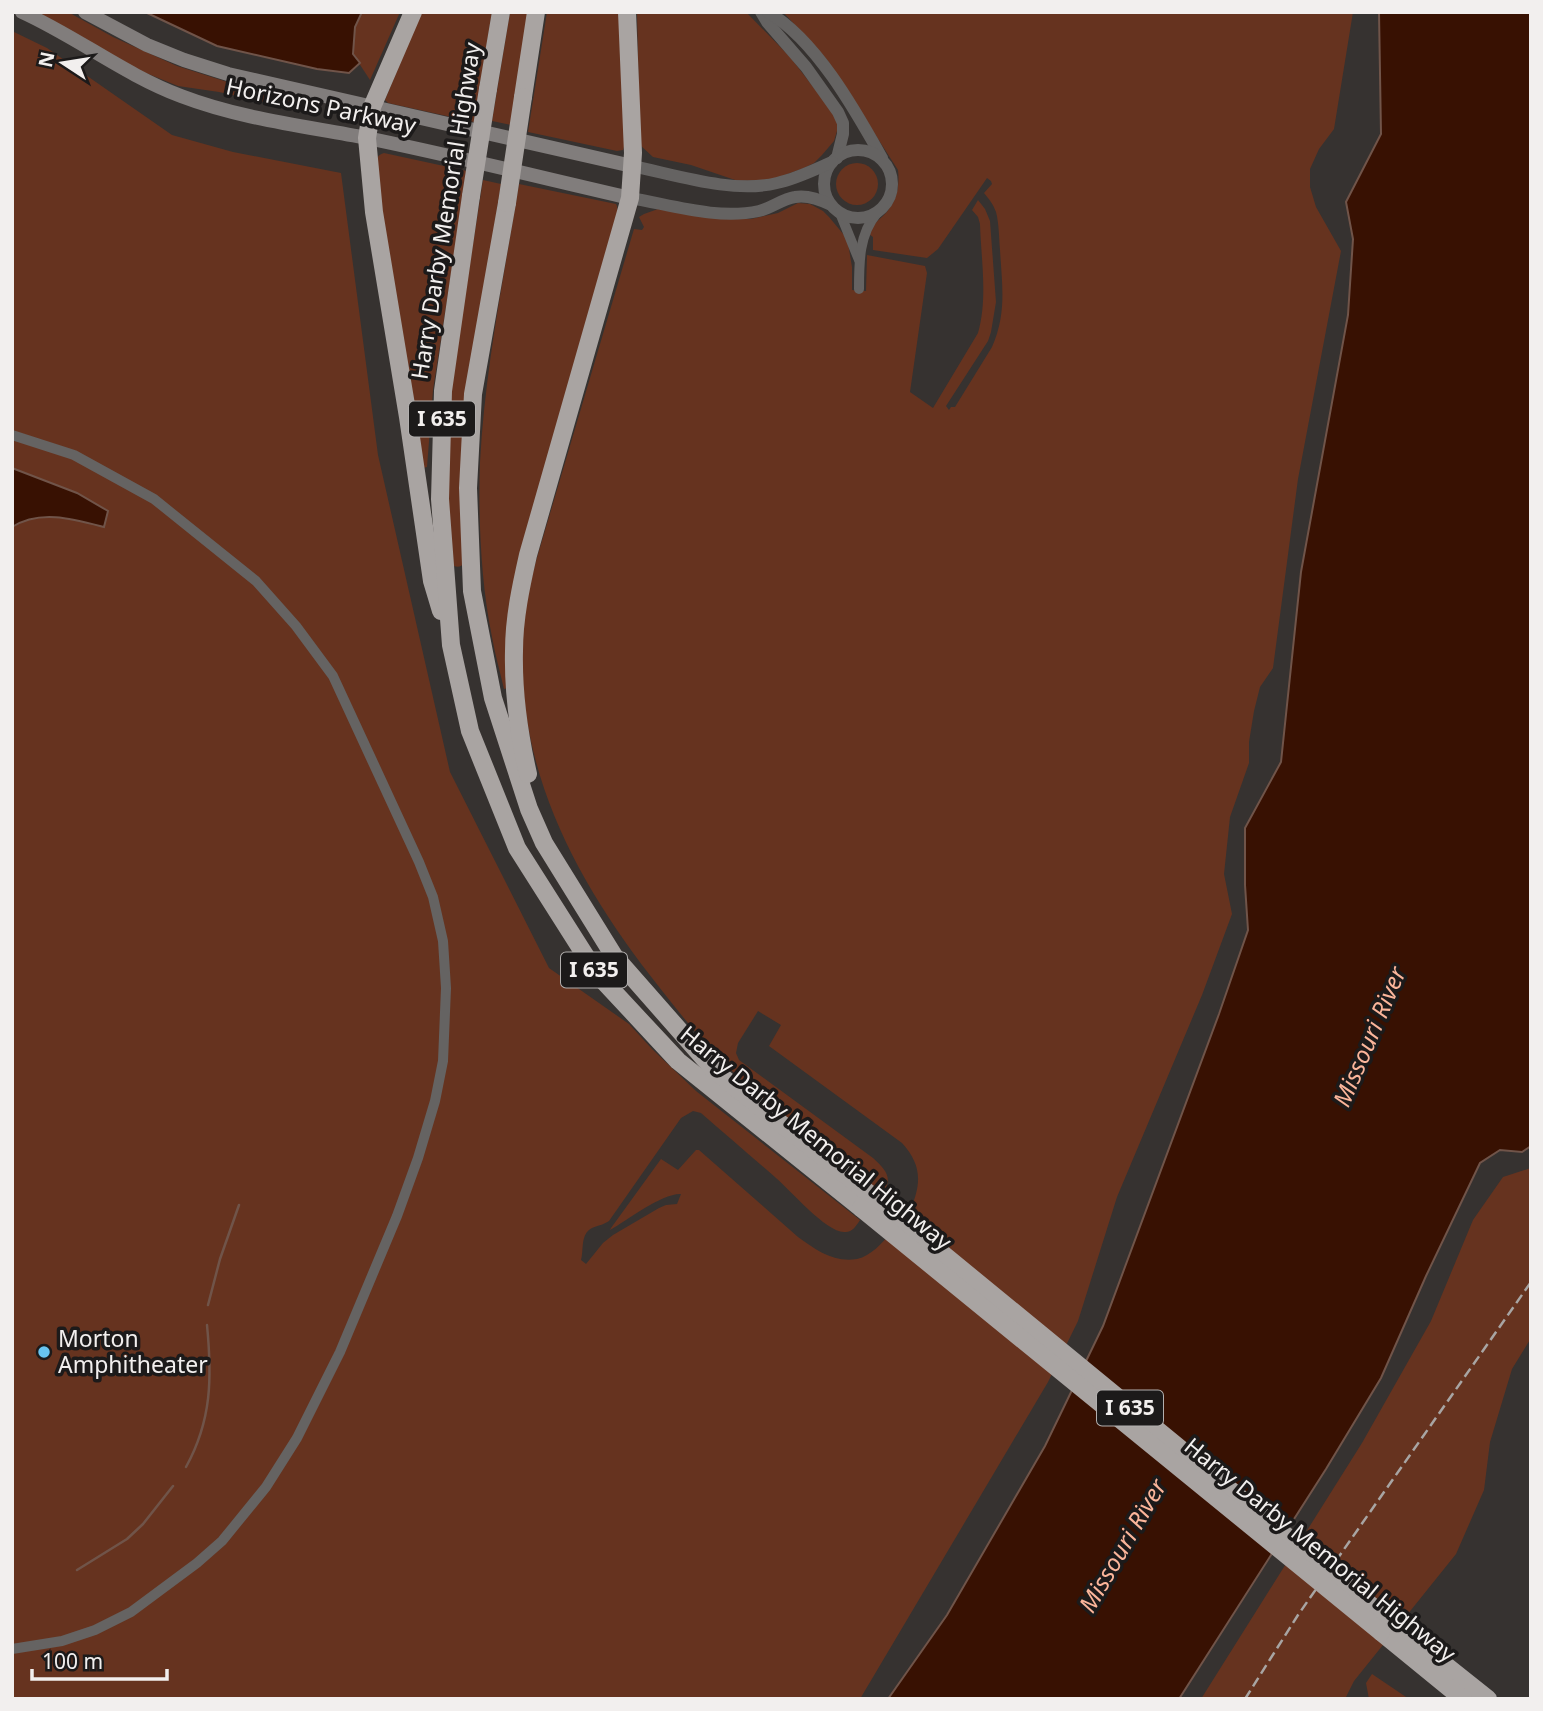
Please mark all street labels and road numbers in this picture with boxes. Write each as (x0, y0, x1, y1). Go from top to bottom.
street label: Harry Darby Memorial Highway (403, 40, 488, 382)
street label: Horizons Parkway (223, 69, 419, 141)
road number: I 635 (409, 402, 475, 436)
road number: I 635 (561, 953, 627, 988)
street label: Harry Darby Memorial Highway (674, 1018, 959, 1257)
road number: I 635 (1097, 1390, 1163, 1426)
street label: Harry Darby Memorial Highway (1178, 1430, 1463, 1669)

